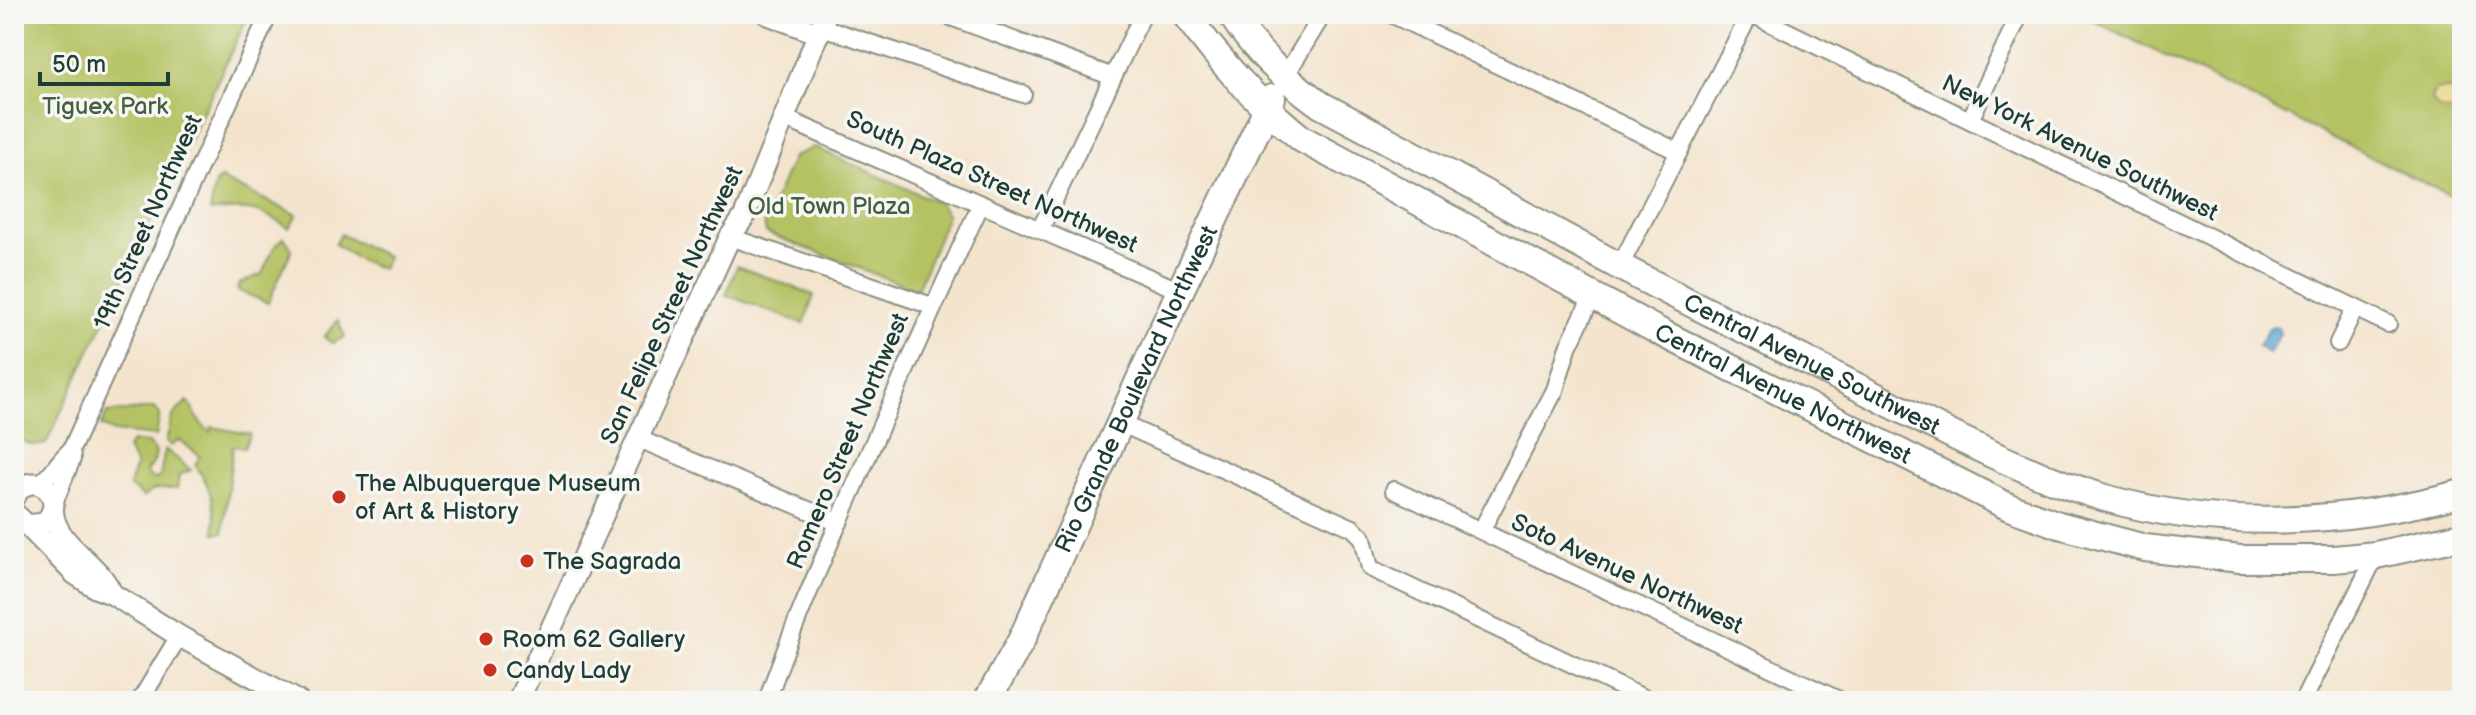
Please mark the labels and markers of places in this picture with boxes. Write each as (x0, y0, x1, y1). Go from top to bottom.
place label: The Albuquerque Museum of Art & History (355, 469, 641, 526)
marker: The Albuquerque Museum of Art & History (330, 488, 348, 506)
place label: The Sagrada (543, 547, 681, 576)
marker: The Sagrada (518, 552, 536, 570)
place label: Room 62 Gallery (502, 625, 685, 654)
marker: Room 62 Gallery (477, 630, 495, 648)
place label: Candy Lady (506, 656, 631, 685)
marker: Candy Lady (481, 661, 499, 679)

